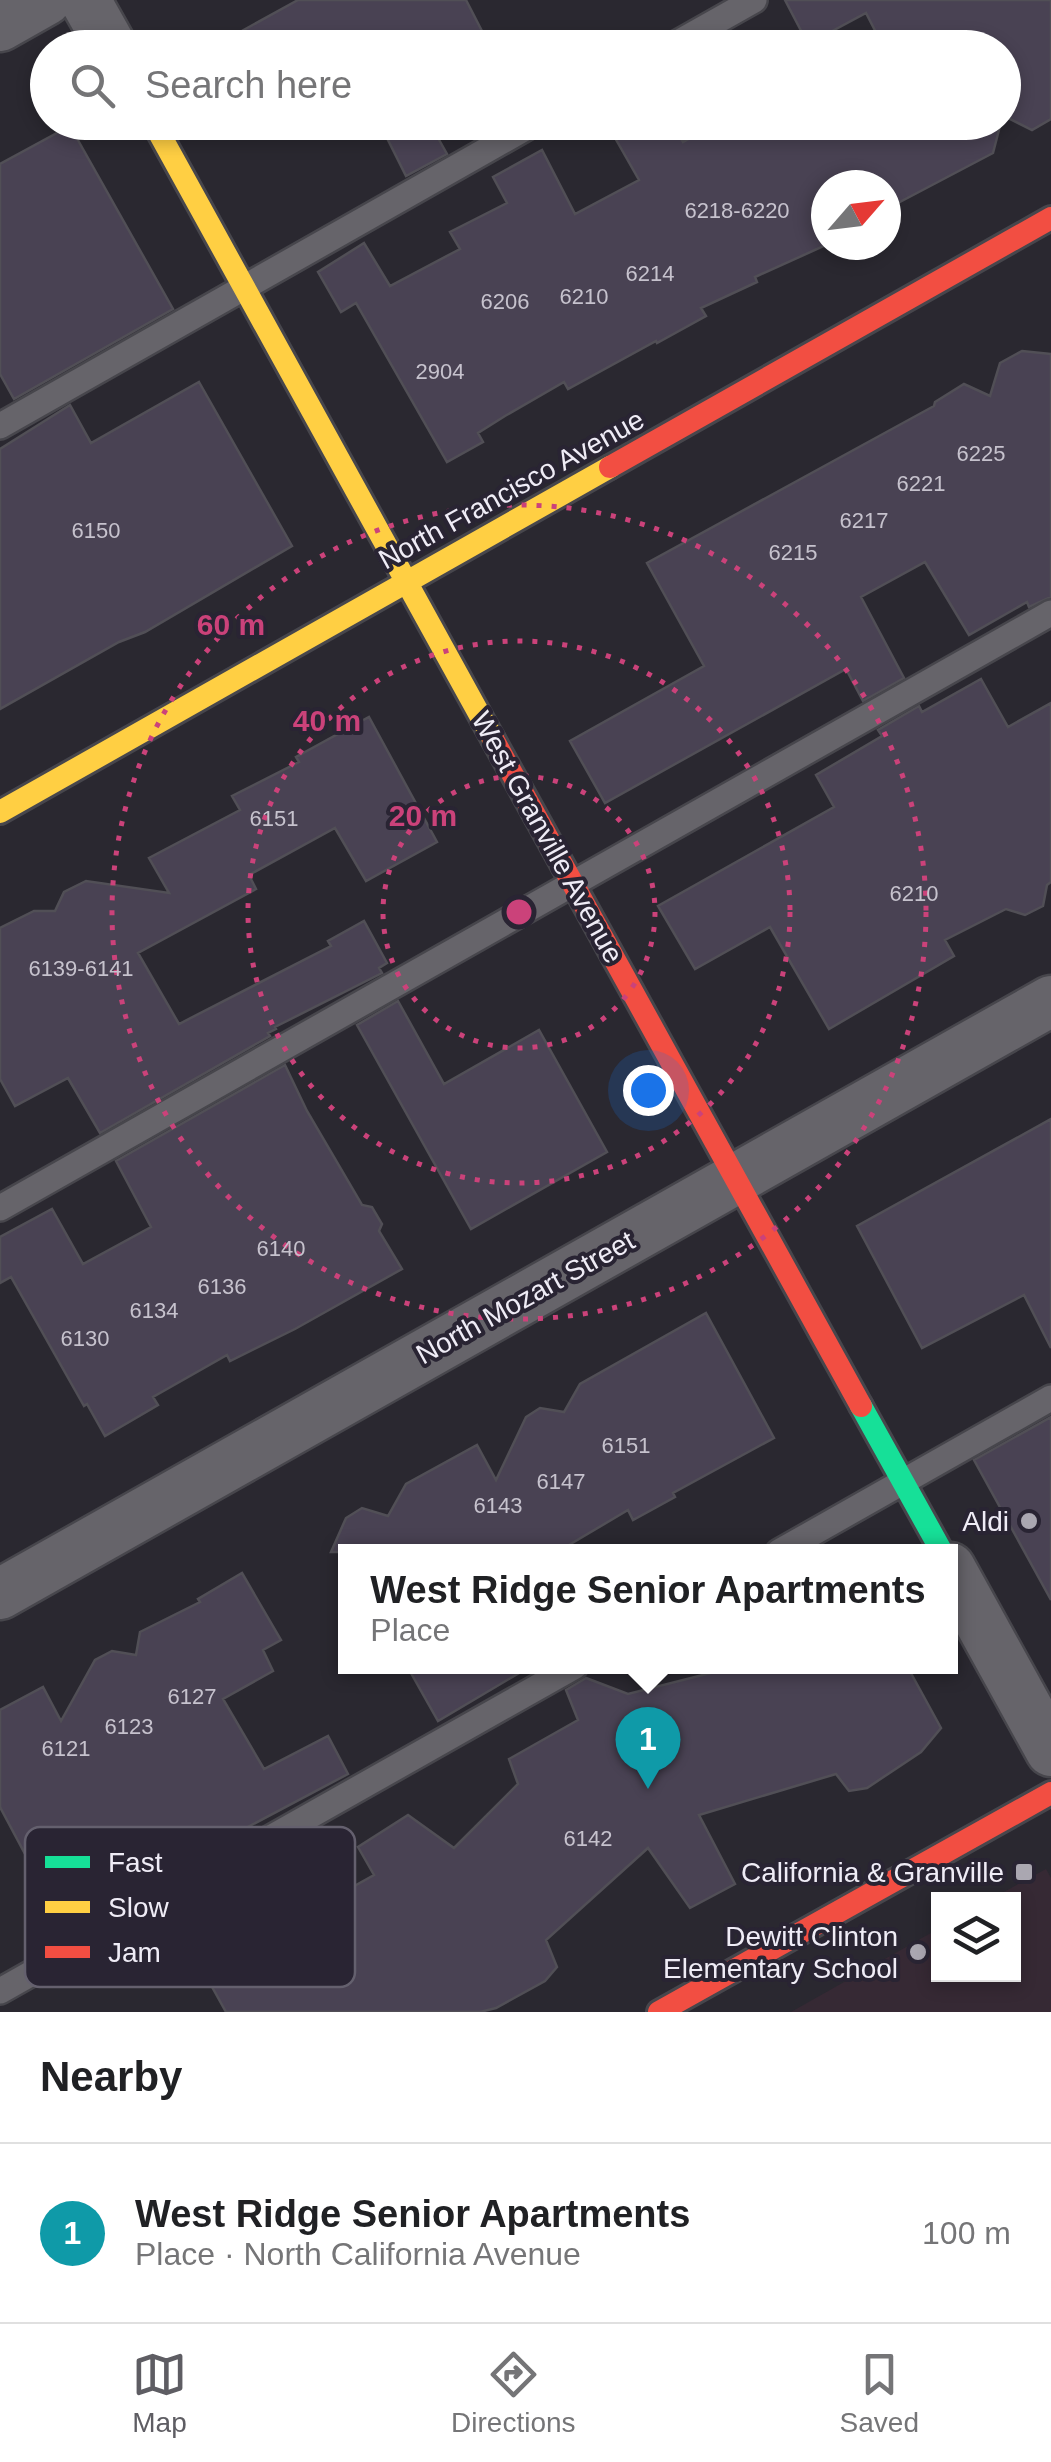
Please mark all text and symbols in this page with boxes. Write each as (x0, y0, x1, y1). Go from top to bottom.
search box (30, 30, 1021, 140)
icon: search (65, 58, 120, 113)
text: Search here (145, 64, 352, 106)
north arrow (811, 170, 901, 260)
house number: 6218-6220 (684, 198, 790, 223)
house number: 6214 (626, 261, 674, 286)
house number: 6210 (560, 284, 608, 309)
house number: 6206 (481, 289, 529, 314)
house number: 2904 (416, 359, 464, 384)
street label: North Francisco Avenue (373, 404, 649, 575)
house number: 6225 (957, 441, 1005, 466)
house number: 6221 (897, 471, 945, 496)
house number: 6217 (840, 508, 888, 533)
house number: 6150 (72, 518, 120, 543)
house number: 6215 (769, 540, 817, 565)
text: 60 m (197, 608, 265, 641)
text: 40 m (293, 704, 361, 737)
street label: West Granville Avenue (466, 706, 630, 968)
text: 20 m (389, 799, 457, 832)
house number: 6151 (250, 806, 298, 831)
house number: 6210 (890, 881, 938, 906)
centre of rings (501, 894, 537, 930)
house number: 6139-6141 (28, 956, 134, 981)
your location (623, 1065, 674, 1116)
street label: North Mozart Street (411, 1225, 640, 1370)
house number: 6140 (257, 1236, 305, 1261)
house number: 6136 (198, 1274, 246, 1299)
house number: 6134 (130, 1298, 178, 1323)
house number: 6130 (61, 1326, 109, 1351)
house number: 6151 (602, 1433, 650, 1458)
house number: 6147 (537, 1469, 585, 1494)
house number: 6143 (474, 1493, 522, 1518)
place label: Aldi (962, 1506, 1009, 1537)
marker: Aldi (1018, 1510, 1040, 1532)
popup (338, 1544, 958, 1674)
text: West Ridge Senior Apartments (370, 1569, 926, 1611)
text: Place (370, 1612, 450, 1648)
house number: 6127 (168, 1684, 216, 1709)
pin: 1 (616, 1706, 680, 1789)
house number: 6123 (105, 1714, 153, 1739)
house number: 6121 (42, 1736, 90, 1761)
house number: 6142 (564, 1826, 612, 1851)
legend (25, 1827, 355, 1987)
text: Fast (108, 1847, 163, 1878)
place label: California & Granville (741, 1857, 1004, 1888)
marker: California & Granville (1013, 1861, 1035, 1883)
text: Slow (108, 1892, 169, 1923)
map controls (931, 1892, 1021, 1982)
button: layers (931, 1892, 1021, 1982)
place label: Dewitt Clinton Elementary School (663, 1921, 898, 1984)
text: Jam (108, 1937, 161, 1968)
marker: Dewitt Clinton Elementary School (907, 1941, 929, 1963)
text: Nearby (40, 2053, 182, 2100)
text: West Ridge Senior Apartments (135, 2193, 690, 2235)
text: 1 (64, 2215, 81, 2251)
text: 100 m (922, 2215, 1011, 2251)
text: Place · North California Avenue (135, 2236, 581, 2272)
tab: Map (132, 2347, 187, 2439)
tab: Directions (451, 2347, 576, 2439)
tab: Saved (840, 2347, 919, 2439)

